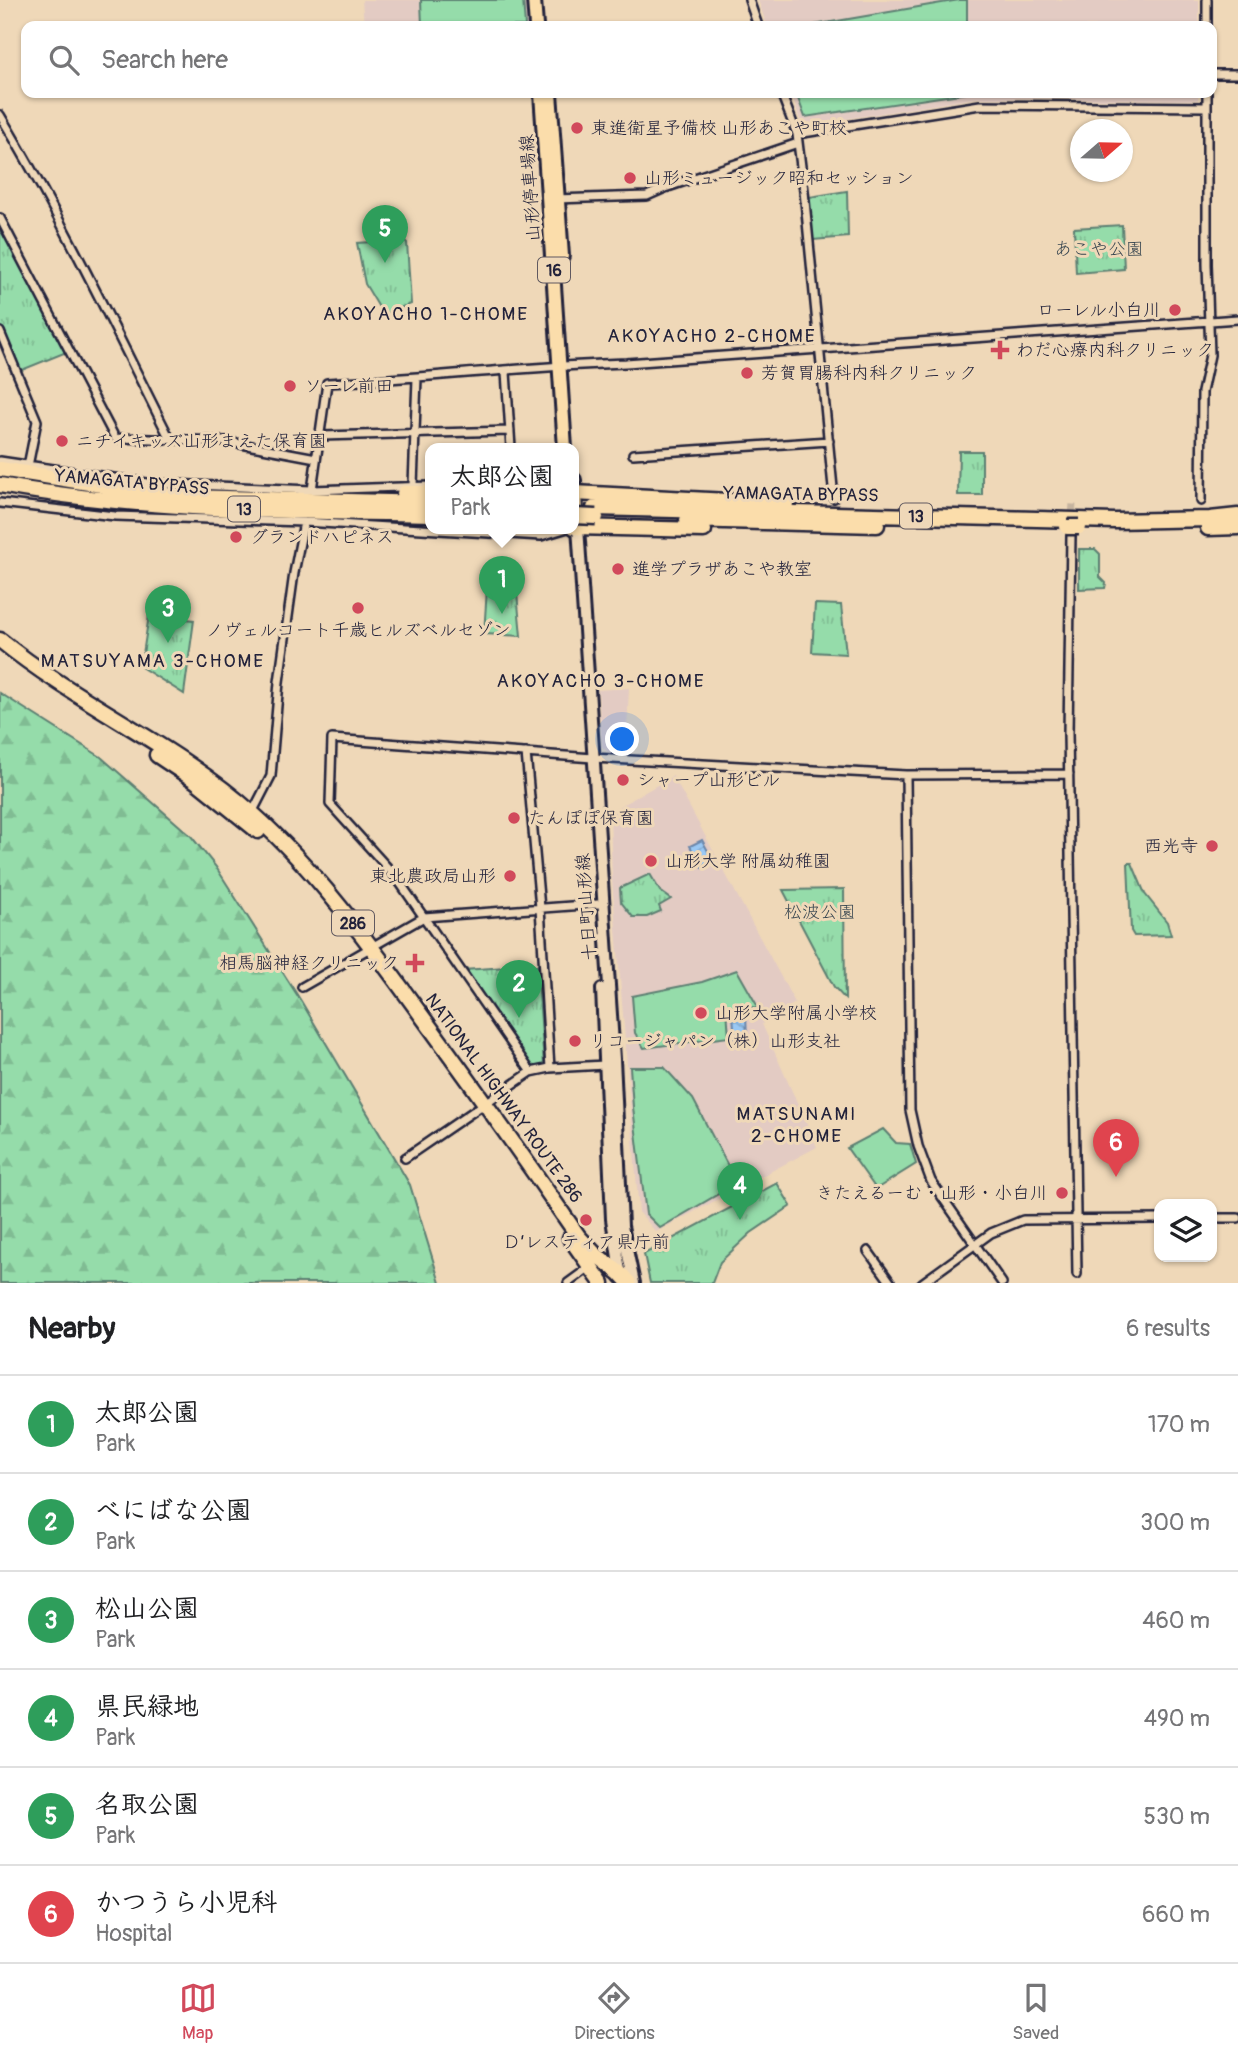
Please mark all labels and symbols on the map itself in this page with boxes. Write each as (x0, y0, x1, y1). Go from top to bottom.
place label: 東進衛星予備校 山形あこや町校 (591, 117, 847, 140)
north arrow (1070, 119, 1133, 182)
marker: 東進衛星予備校 山形あこや町校 (569, 120, 585, 136)
street label: 山形停車場線 (515, 133, 546, 243)
place label: 山形ミュージック昭和セッション (644, 167, 914, 190)
marker: 山形ミュージック昭和セッション (622, 170, 638, 186)
pin: 5 (362, 205, 408, 263)
park label: あこや公園 (1054, 238, 1144, 261)
road number: 16 (538, 258, 570, 282)
place label: ローレル小白川 (1037, 299, 1161, 322)
district label: AKOYACHO 1-CHOME (323, 302, 529, 326)
marker: ローレル小白川 (1167, 302, 1183, 318)
district label: AKOYACHO 2-CHOME (607, 324, 817, 348)
place label: わだ心療内科クリニック (1016, 339, 1214, 362)
marker: わだ心療内科クリニック (990, 340, 1010, 360)
place label: 芳賀胃腸科内科クリニック (761, 362, 977, 385)
marker: 芳賀胃腸科内科クリニック (739, 365, 755, 381)
place label: ソーレ前田 (304, 375, 393, 398)
marker: ソーレ前田 (282, 378, 298, 394)
place label: ニチイキッズ山形まえた保育園 (76, 430, 327, 453)
marker: ニチイキッズ山形まえた保育園 (54, 433, 70, 449)
street label: YAMAGATA BYPASS (53, 464, 210, 501)
street label: YAMAGATA BYPASS (722, 482, 879, 507)
road number: 13 (228, 496, 260, 522)
road number: 13 (900, 503, 932, 528)
place label: グランドハピネス (250, 526, 394, 549)
marker: グランドハピネス (228, 529, 244, 545)
pin: 1 (479, 556, 525, 614)
place label: 進学プラザあこや教室 (632, 558, 812, 581)
marker: 進学プラザあこや教室 (610, 561, 626, 577)
pin: 3 (145, 585, 191, 643)
marker: ノヴェルコート千歳ヒルズベルセゾン (350, 600, 366, 616)
place label: ノヴェルコート千歳ヒルズベルセゾン (205, 619, 511, 642)
district label: MATSUYAMA 3-CHOME (41, 649, 265, 673)
district label: AKOYACHO 3-CHOME (496, 669, 706, 693)
your location (605, 722, 639, 756)
place label: シャープ山形ビル (637, 769, 780, 792)
marker: シャープ山形ビル (615, 772, 631, 788)
place label: たんぽぽ保育園 (528, 807, 654, 830)
marker: たんぽぽ保育園 (506, 810, 522, 826)
place label: 西光寺 (1144, 835, 1198, 858)
marker: 西光寺 (1204, 838, 1220, 854)
place label: 山形大学 附属幼稚園 (665, 850, 831, 873)
street label: 十日町山形線 (571, 852, 602, 962)
marker: 山形大学 附属幼稚園 (643, 853, 659, 869)
place label: 東北農政局山形 (370, 865, 496, 888)
marker: 東北農政局山形 (502, 868, 518, 884)
park label: 松波公園 (784, 901, 856, 924)
road number: 286 (332, 911, 374, 936)
place label: 相馬脳神経クリニック (219, 952, 399, 975)
marker: 相馬脳神経クリニック (405, 953, 425, 973)
pin: 2 (496, 960, 542, 1018)
street label: NATIONAL HIGHWAY ROUTE 286 (420, 989, 587, 1207)
place label: 山形大学附属小学校 (715, 1002, 877, 1025)
marker: 山形大学附属小学校 (693, 1005, 709, 1021)
place label: リコージャパン（株）山形支社 (589, 1030, 841, 1053)
marker: リコージャパン（株）山形支社 (567, 1033, 583, 1049)
district label: MATSUNAMI 2-CHOME (737, 1102, 857, 1148)
pin: 6 (1093, 1119, 1139, 1177)
pin: 4 (717, 1162, 763, 1220)
place label: きたえるーむ・山形・小白川 (816, 1182, 1048, 1205)
marker: きたえるーむ・山形・小白川 (1054, 1185, 1070, 1201)
marker: Ｄ’レスティア県庁前 (578, 1212, 594, 1228)
place label: Ｄ’レスティア県庁前 (502, 1231, 670, 1254)

